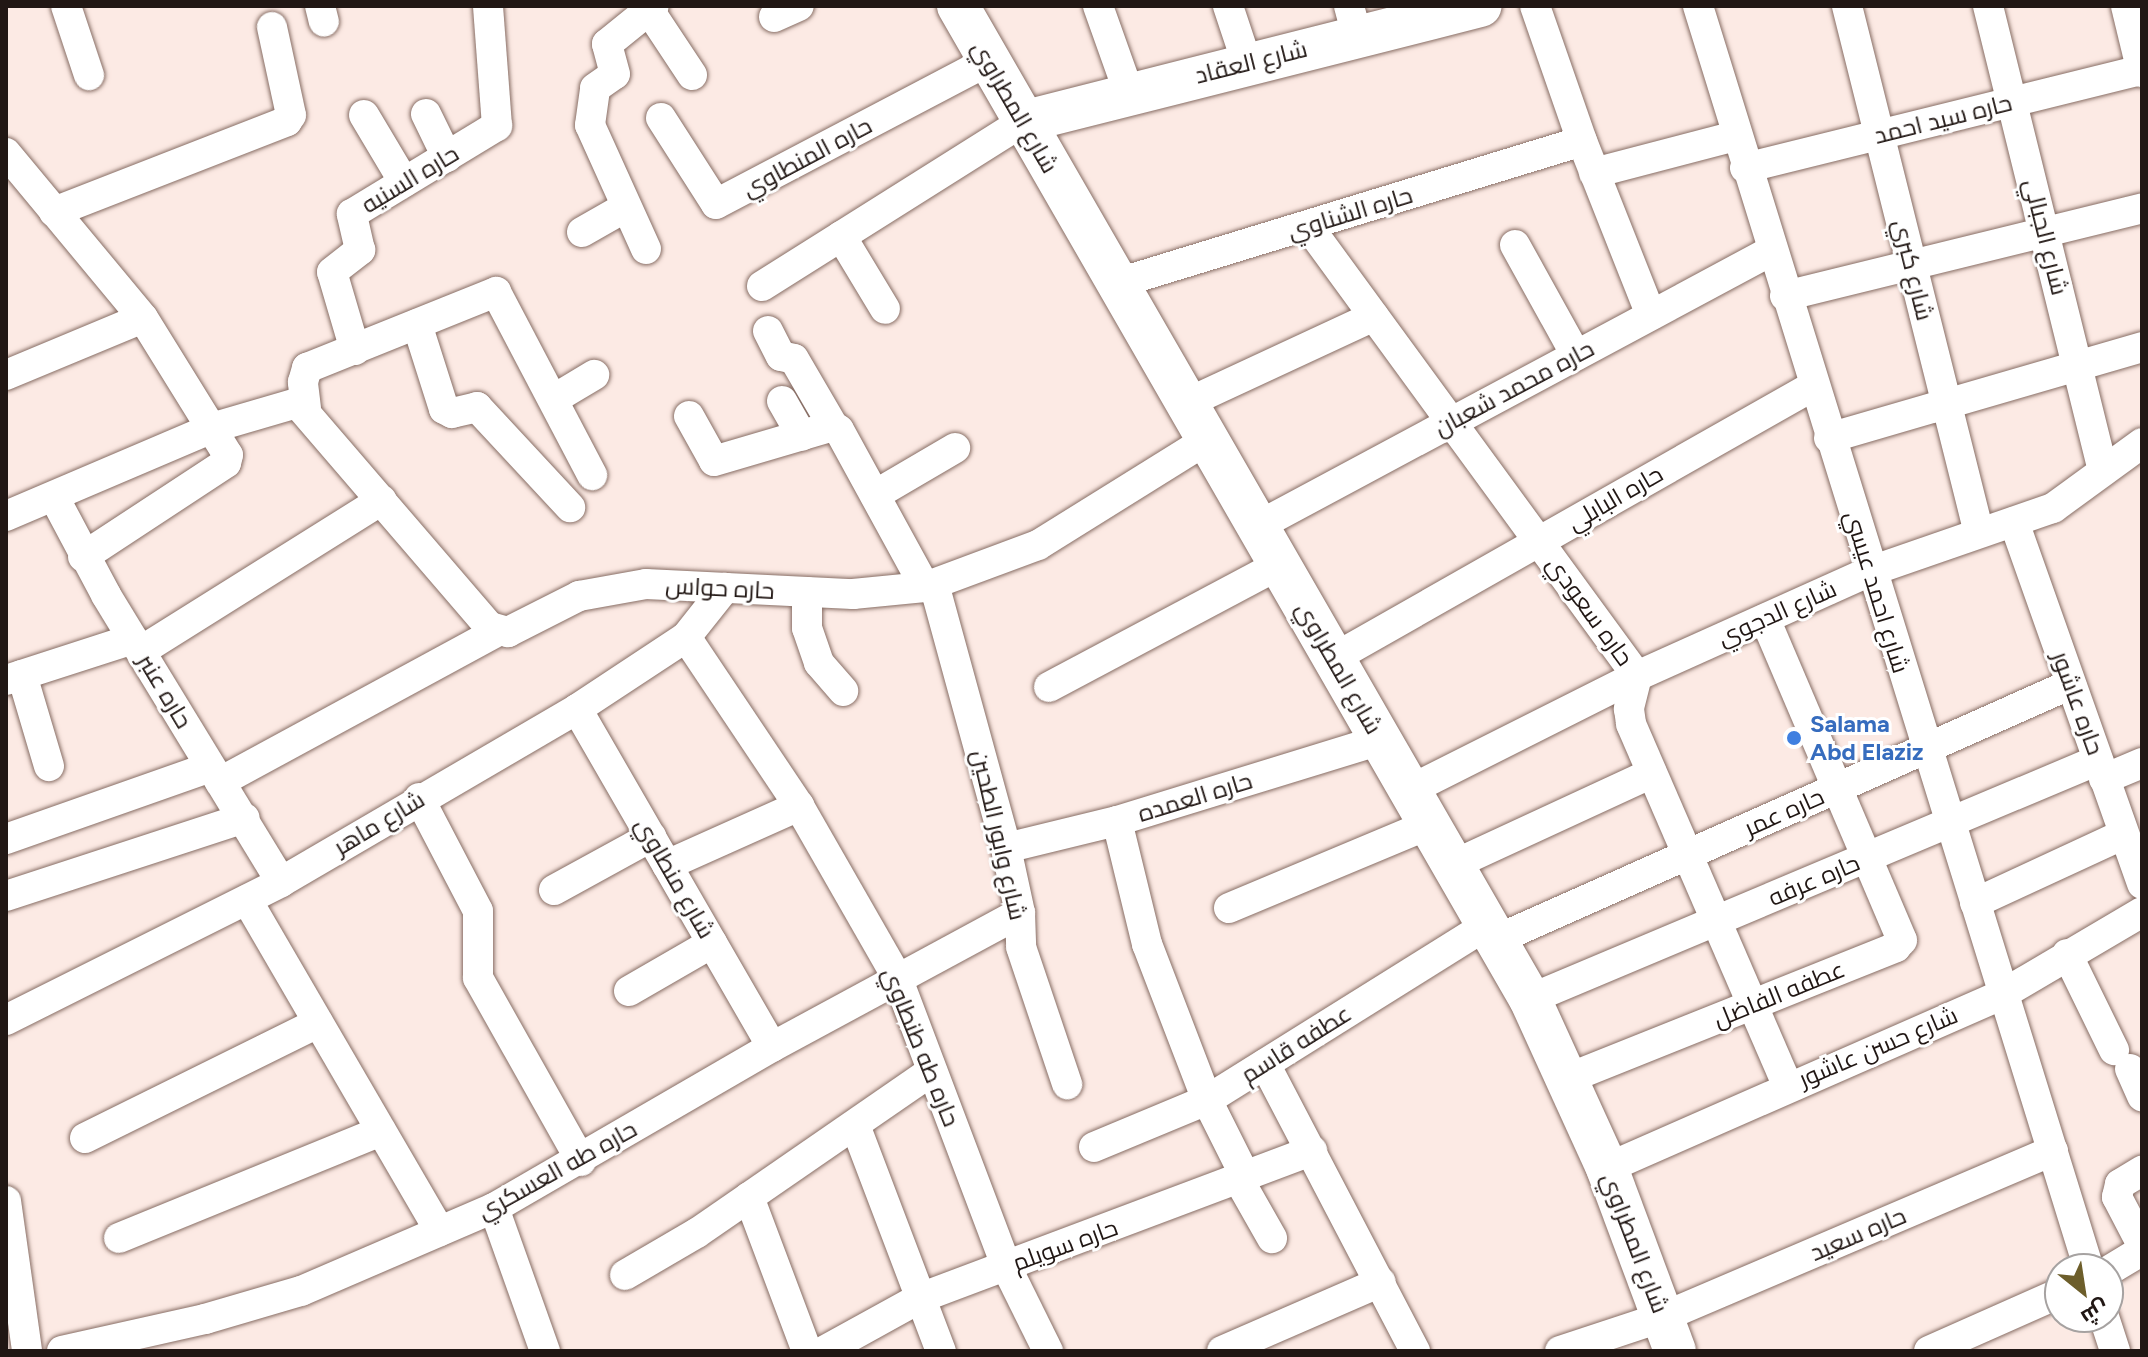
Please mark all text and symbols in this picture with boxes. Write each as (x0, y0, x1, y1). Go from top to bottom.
street label: شارع العقاد (1192, 34, 1310, 90)
street label: شارع المطراوي (966, 36, 1064, 178)
street label: حاره سيد احمد (1871, 88, 2015, 150)
street label: حاره المنطاوي (737, 111, 877, 203)
street label: حاره السنيه (356, 139, 464, 219)
street label: شارع الجبالي (2018, 176, 2074, 298)
street label: حاره الشناوي (1284, 180, 1416, 246)
street label: شارع كبري (1887, 216, 1939, 324)
street label: حاره محمد شعبان (1429, 334, 1599, 442)
street label: حاره البابلي (1562, 459, 1668, 537)
street label: شارع احمد عيسي (1839, 507, 1915, 677)
street label: حاره سعودي (1541, 550, 1639, 672)
street label: حاره حواس (665, 571, 775, 605)
street label: شارع الدجوي (1713, 574, 1841, 652)
street label: شارع المطراوي (1290, 597, 1388, 739)
street label: حاره عاشور (2046, 647, 2110, 759)
street label: حاره عنبر (131, 648, 199, 734)
place label: Salama Abd Elaziz (1810, 710, 1923, 766)
marker: Salama Abd Elaziz (1785, 729, 1803, 747)
street label: شارع وابور الطحين (965, 747, 1033, 923)
street label: حاره العمده (1134, 766, 1256, 828)
street label: حاره عمر (1740, 782, 1828, 842)
street label: شارع ماهر (328, 785, 430, 861)
street label: شارع منطاوي (629, 813, 721, 943)
street label: حاره عرفه (1764, 848, 1864, 912)
street label: عطفه الفاضل (1709, 955, 1849, 1033)
street label: حاره طه طنطاوي (876, 963, 966, 1131)
street label: عطفه قاسم (1236, 999, 1356, 1089)
street label: شارع حسن عاشور (1794, 1001, 1962, 1093)
street label: حاره طه العسكري (472, 1114, 642, 1226)
street label: شارع المطراوي (1595, 1169, 1675, 1317)
street label: حاره سعيد (1806, 1201, 1910, 1267)
street label: حاره سويلم (1008, 1213, 1122, 1277)
north arrow (2044, 1253, 2124, 1333)
text: ش (2076, 1294, 2114, 1331)

